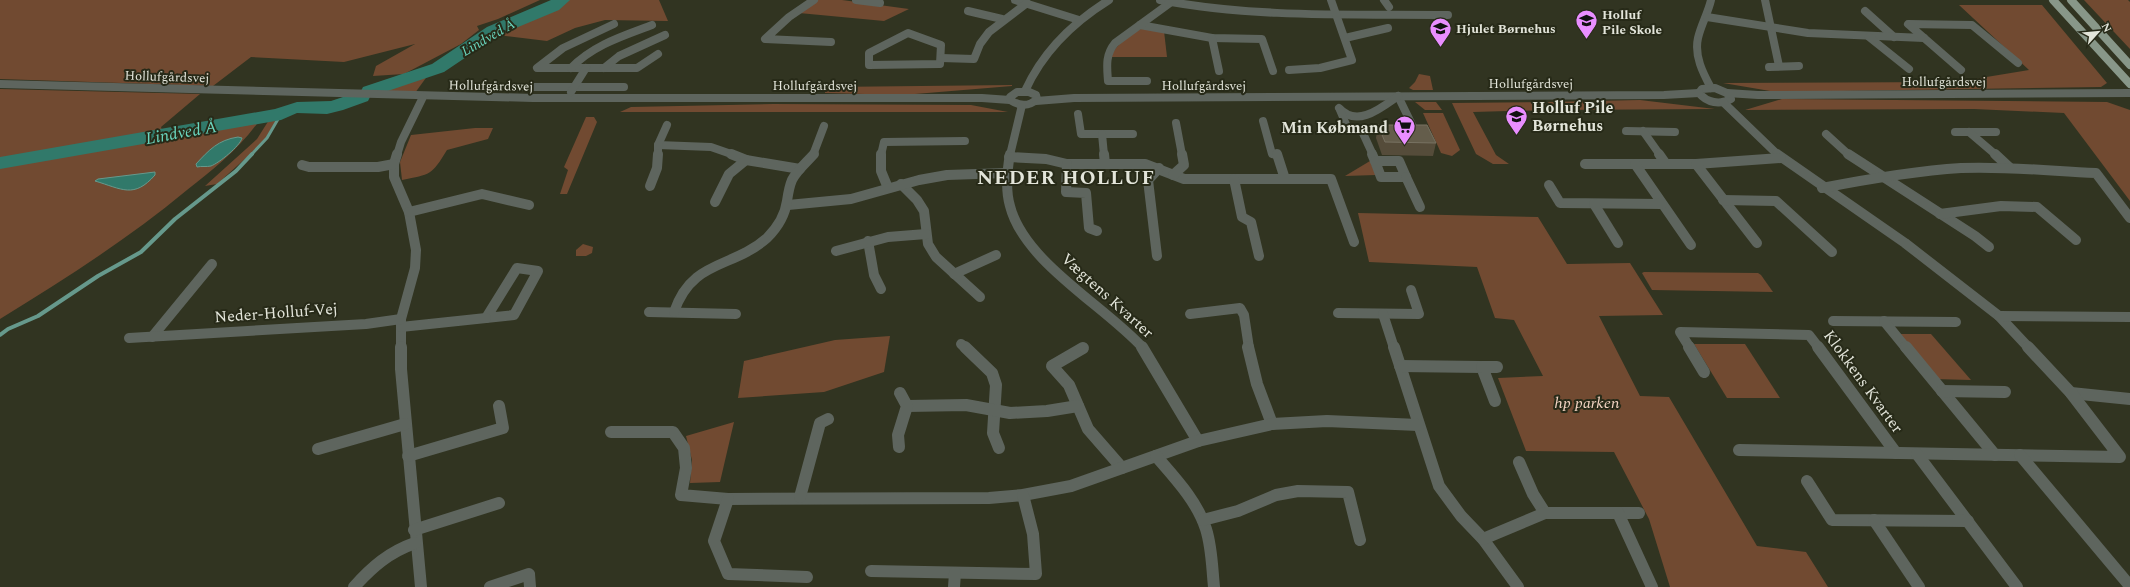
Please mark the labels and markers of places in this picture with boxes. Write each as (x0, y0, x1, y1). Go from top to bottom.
place label: Holluf Pile Skole (1602, 5, 1662, 40)
school or university icon: Holluf Pile Skole (1573, 8, 1599, 41)
school or university icon: Hjulet Børnehus (1427, 15, 1453, 48)
place label: Hjulet Børnehus (1456, 19, 1556, 39)
place label: Holluf Pile Børnehus (1532, 96, 1613, 138)
school or university icon: Holluf Pile Børnehus (1503, 103, 1529, 136)
supermarket icon: Min Købmand (1391, 114, 1417, 147)
place label: Min Købmand (1281, 116, 1388, 140)

